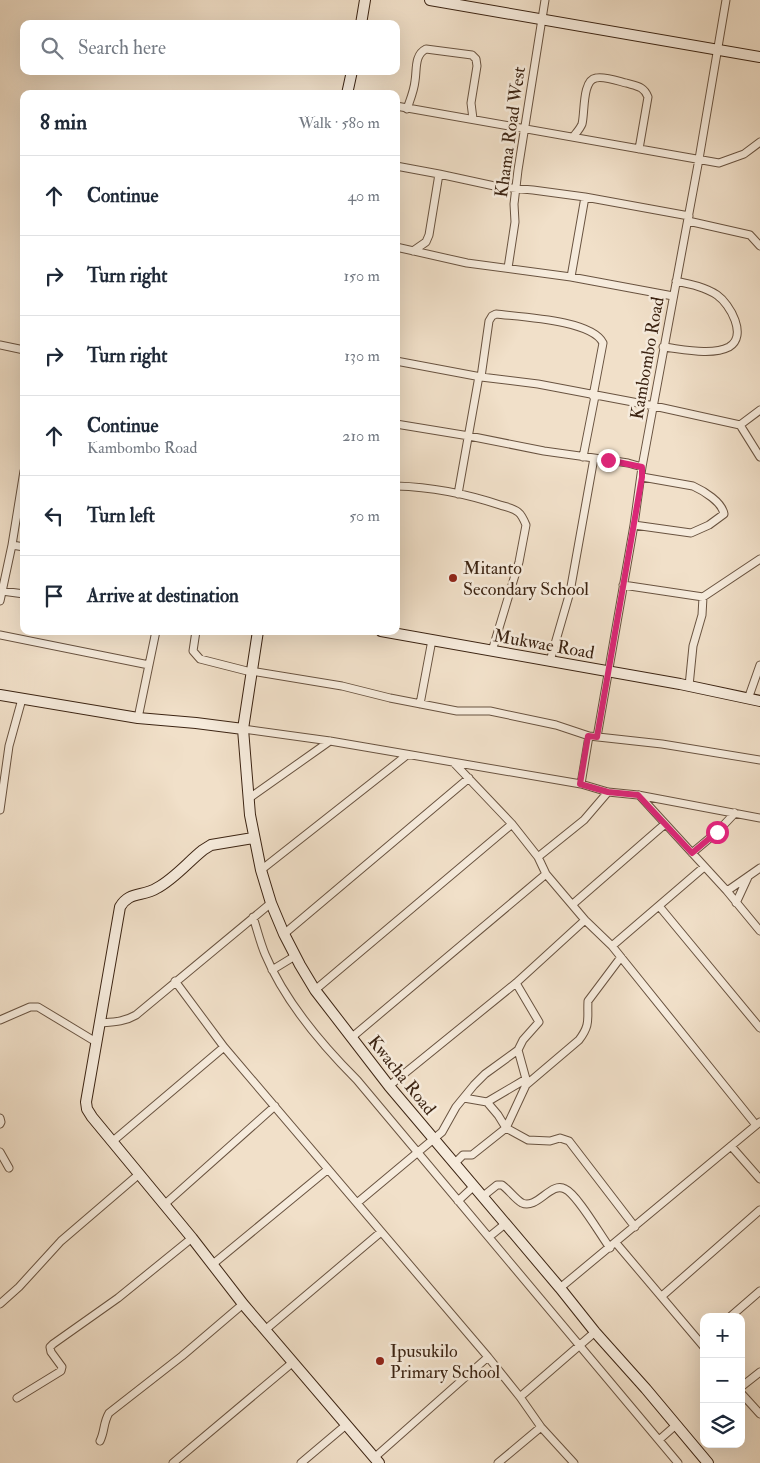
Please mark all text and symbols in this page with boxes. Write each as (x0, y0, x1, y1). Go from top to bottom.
search box (20, 20, 400, 75)
icon: search (38, 34, 66, 62)
text: Search here (78, 36, 166, 60)
street label: Khama Road West (490, 65, 531, 199)
text: 8 min (40, 109, 87, 136)
text: Walk · 580 m (298, 113, 380, 133)
icon: ahead (40, 182, 68, 210)
text: Continue (87, 184, 158, 208)
text: 40 m (347, 186, 380, 206)
icon: right (40, 262, 68, 290)
text: Turn right (87, 264, 167, 288)
text: 150 m (343, 266, 380, 286)
street label: Kambombo Road (625, 295, 670, 421)
icon: right (40, 342, 68, 370)
text: Turn right (87, 344, 167, 368)
text: 130 m (344, 346, 380, 366)
text: Continue (87, 414, 158, 438)
icon: ahead (40, 422, 68, 450)
text: 210 m (342, 426, 380, 446)
text: Kambombo Road (87, 438, 197, 458)
route end (597, 449, 620, 472)
icon: left (40, 502, 68, 530)
text: Turn left (87, 504, 155, 528)
text: 50 m (349, 506, 380, 526)
place label: Mitanto Secondary School (463, 557, 589, 601)
marker: Mitanto Secondary School (447, 572, 459, 584)
icon: arrive (40, 582, 68, 610)
text: Arrive at destination (87, 584, 239, 608)
street label: Mukwae Road (492, 624, 596, 665)
route start (706, 821, 729, 844)
street label: Kwacha Road (362, 1031, 441, 1120)
map controls (700, 1313, 745, 1448)
button: + (700, 1313, 745, 1358)
place label: Ipusukilo Primary School (390, 1340, 501, 1384)
marker: Ipusukilo Primary School (374, 1355, 386, 1367)
button: − (700, 1358, 745, 1403)
button: layers (700, 1403, 745, 1448)

